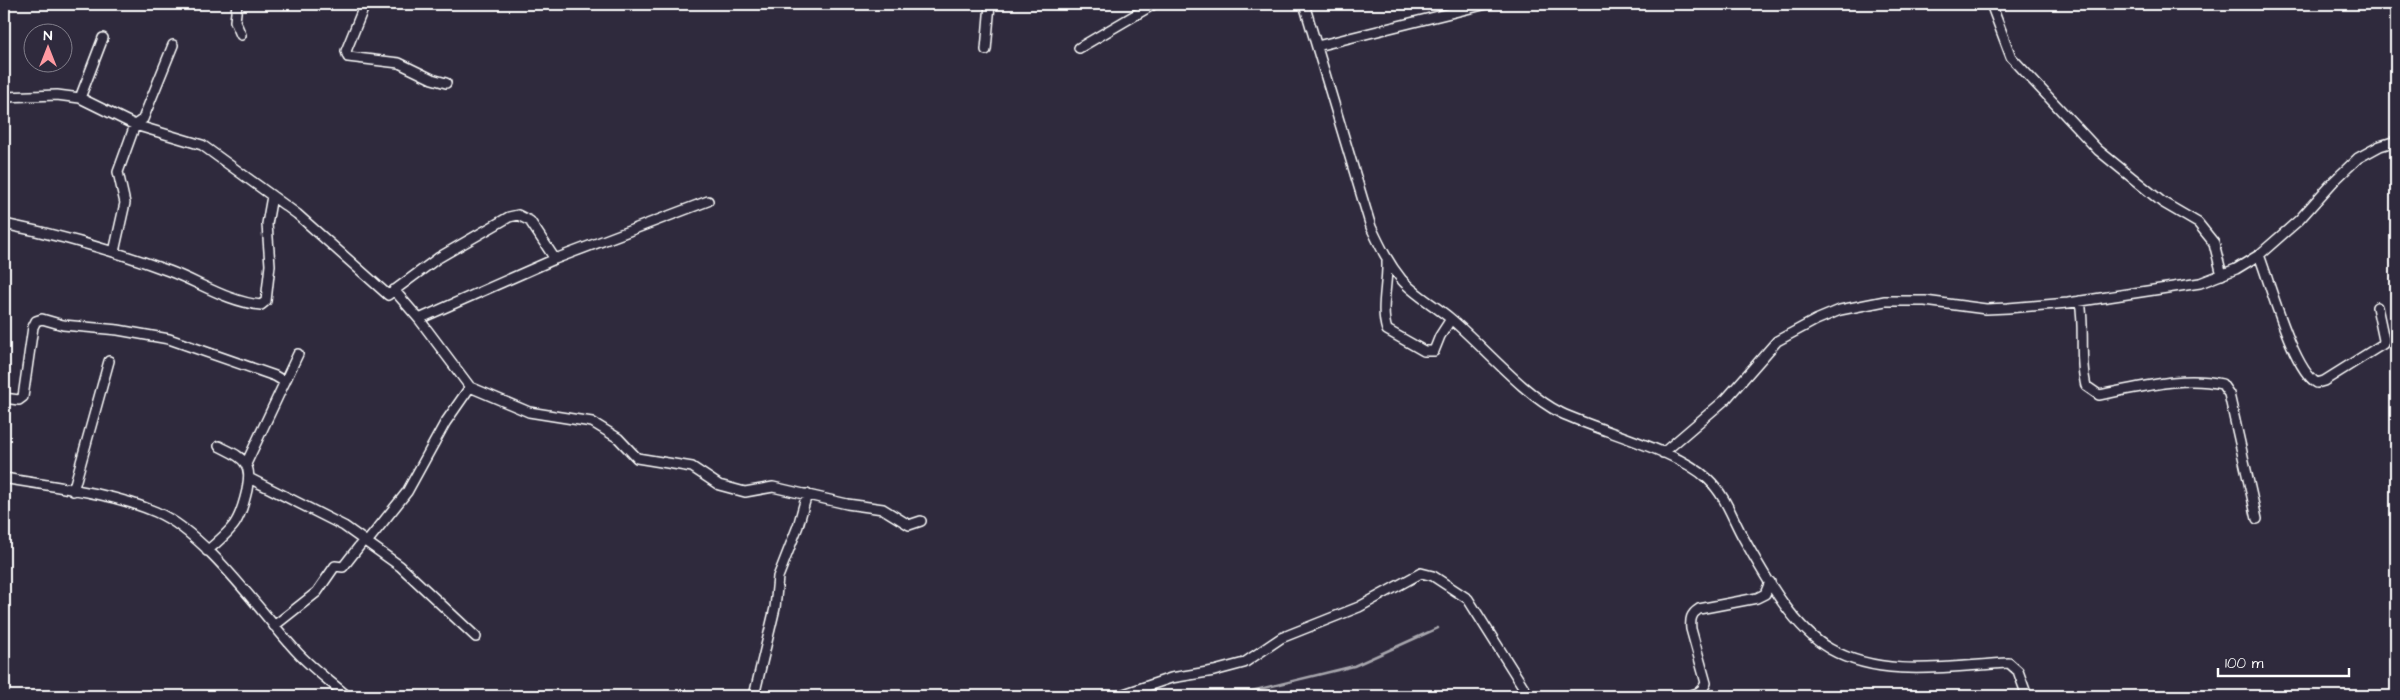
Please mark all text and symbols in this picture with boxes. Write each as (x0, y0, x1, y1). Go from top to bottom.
north arrow (22, 22, 72, 72)
text: N (44, 26, 53, 46)
scale bar (2218, 645, 2349, 677)
text: 100 m (2225, 653, 2264, 674)

